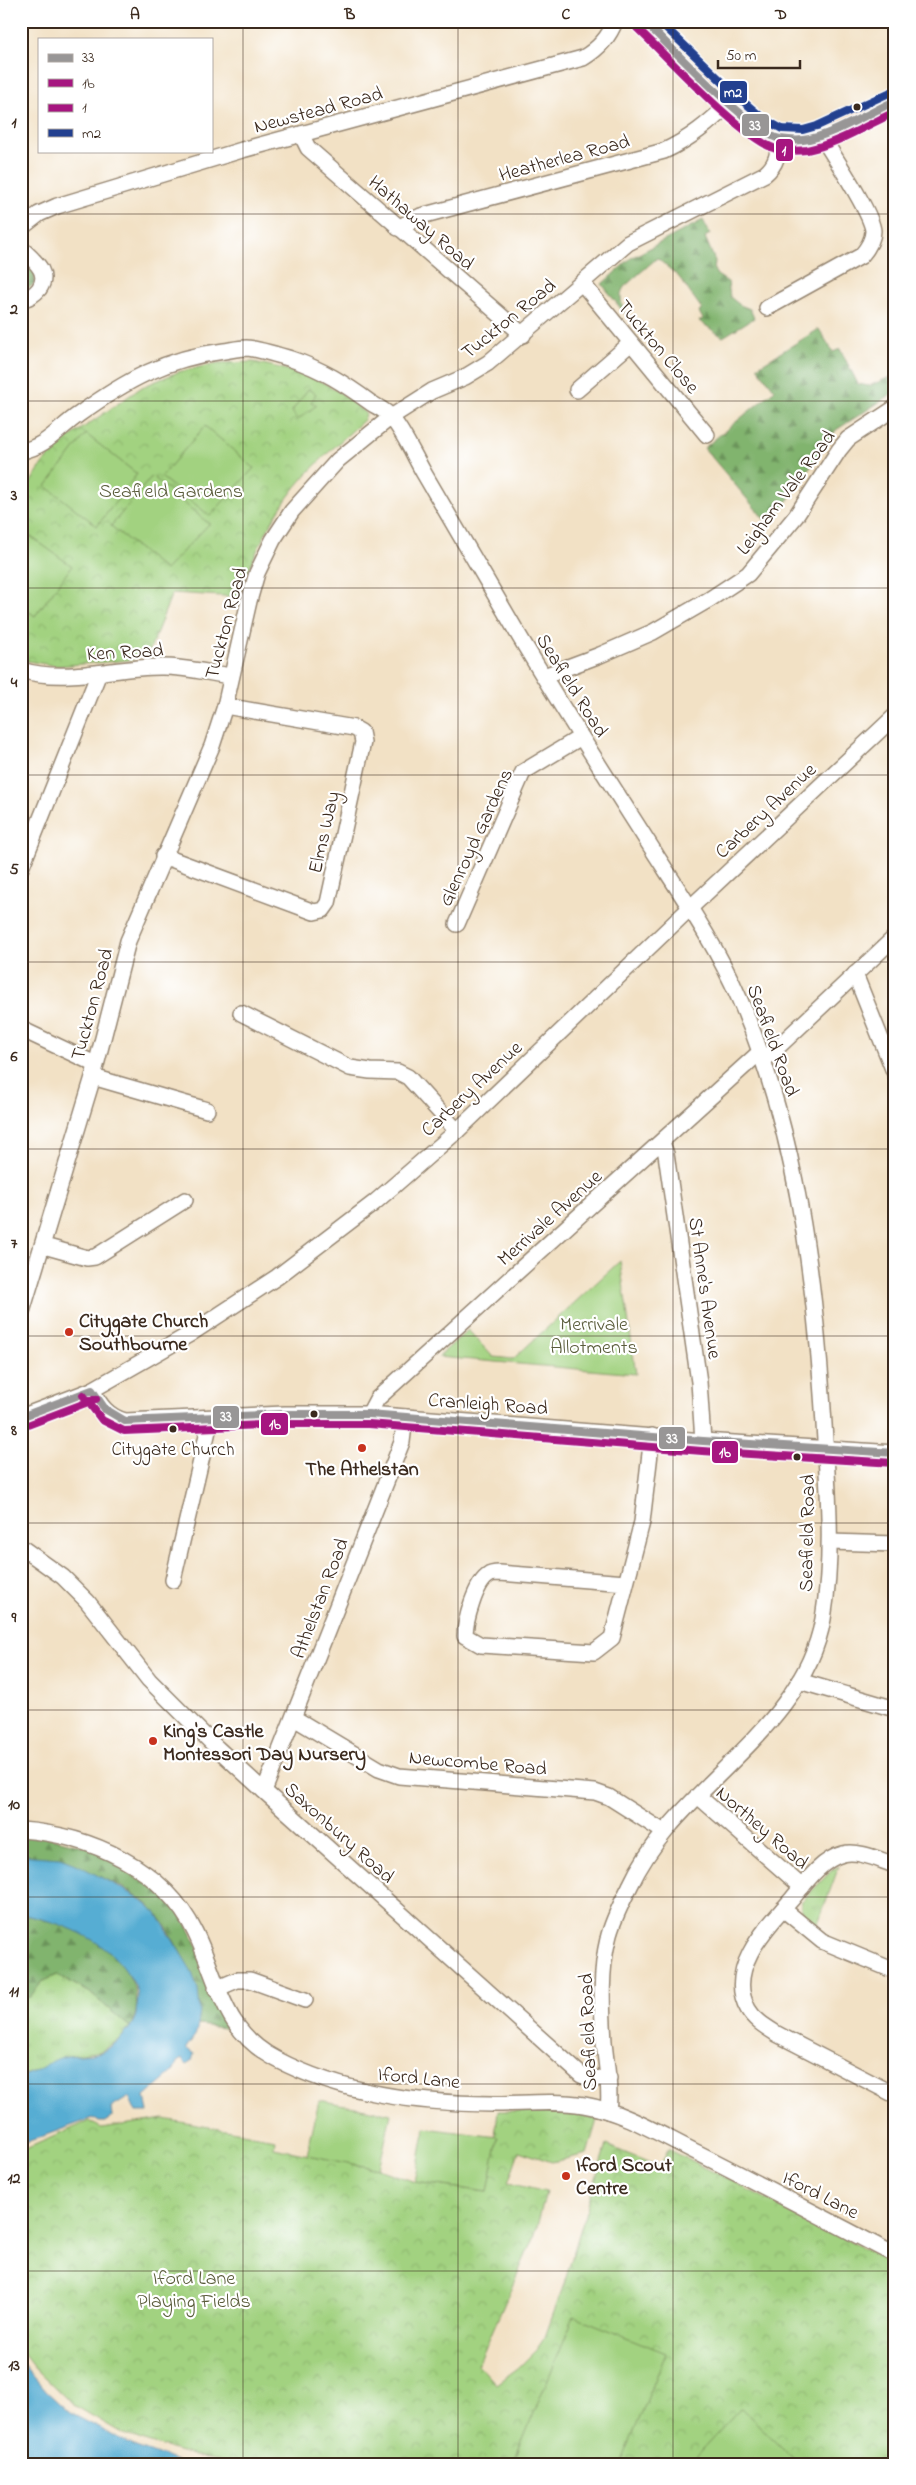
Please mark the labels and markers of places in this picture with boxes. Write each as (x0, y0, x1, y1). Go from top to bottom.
unlabelled marker (852, 102, 862, 112)
place label: Citygate Church Southbourne (79, 1308, 208, 1360)
marker: Citygate Church Southbourne (63, 1326, 75, 1338)
unlabelled marker (309, 1409, 319, 1419)
marker: Citygate Church (168, 1424, 178, 1434)
place label: Citygate Church (112, 1437, 234, 1466)
marker: The Athelstan (356, 1442, 368, 1454)
unlabelled marker (792, 1452, 802, 1462)
place label: The Athelstan (305, 1456, 419, 1485)
place label: King's Castle Montessori Day Nursery (163, 1718, 366, 1771)
marker: King's Castle Montessori Day Nursery (147, 1735, 159, 1747)
place label: Iford Scout Centre (576, 2152, 672, 2204)
marker: Iford Scout Centre (560, 2170, 572, 2182)

